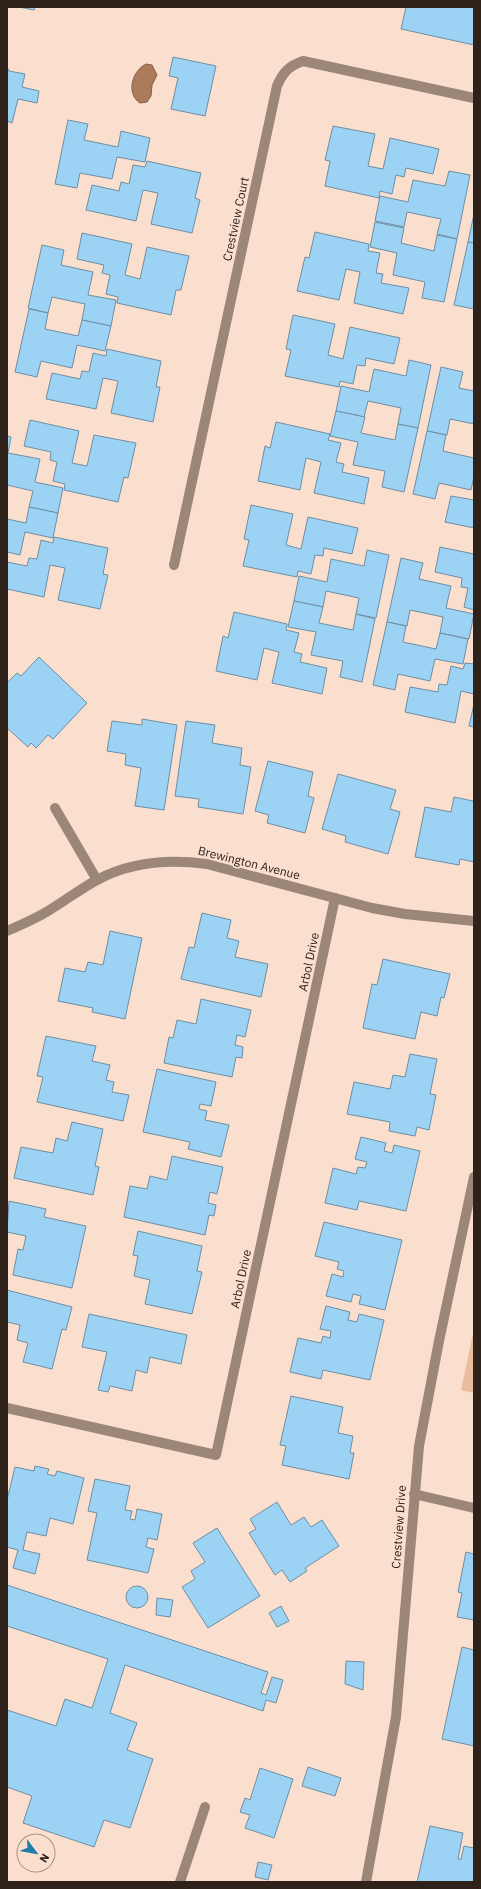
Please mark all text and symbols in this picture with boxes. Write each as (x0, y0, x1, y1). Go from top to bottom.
street label: Crestview Court (219, 176, 252, 262)
street label: Brewington Avenue (197, 843, 302, 883)
street label: Arbol Drive (295, 931, 322, 993)
street label: Arbol Drive (227, 1248, 254, 1310)
street label: Crestview Drive (388, 1484, 409, 1569)
north arrow (16, 1833, 56, 1873)
text: N (36, 1851, 53, 1865)

